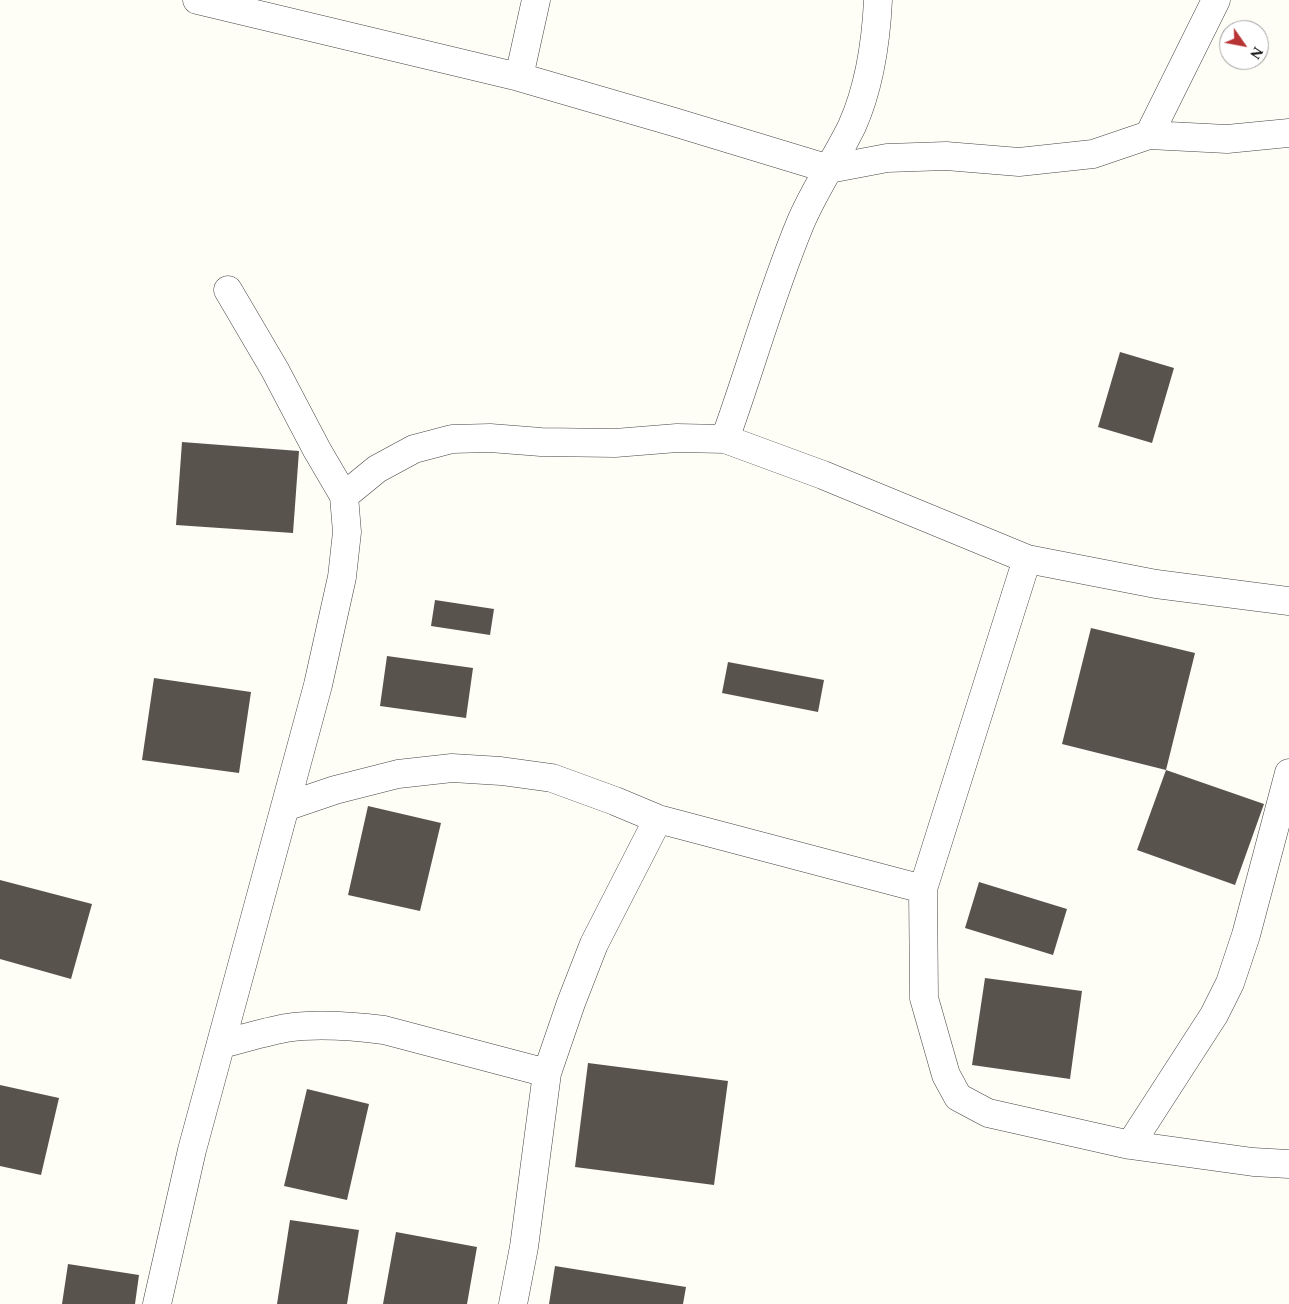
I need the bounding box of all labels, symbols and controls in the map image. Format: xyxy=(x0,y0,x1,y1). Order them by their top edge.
north arrow xyxy=(1219,20,1269,70)
text: N xyxy=(1244,42,1268,63)

